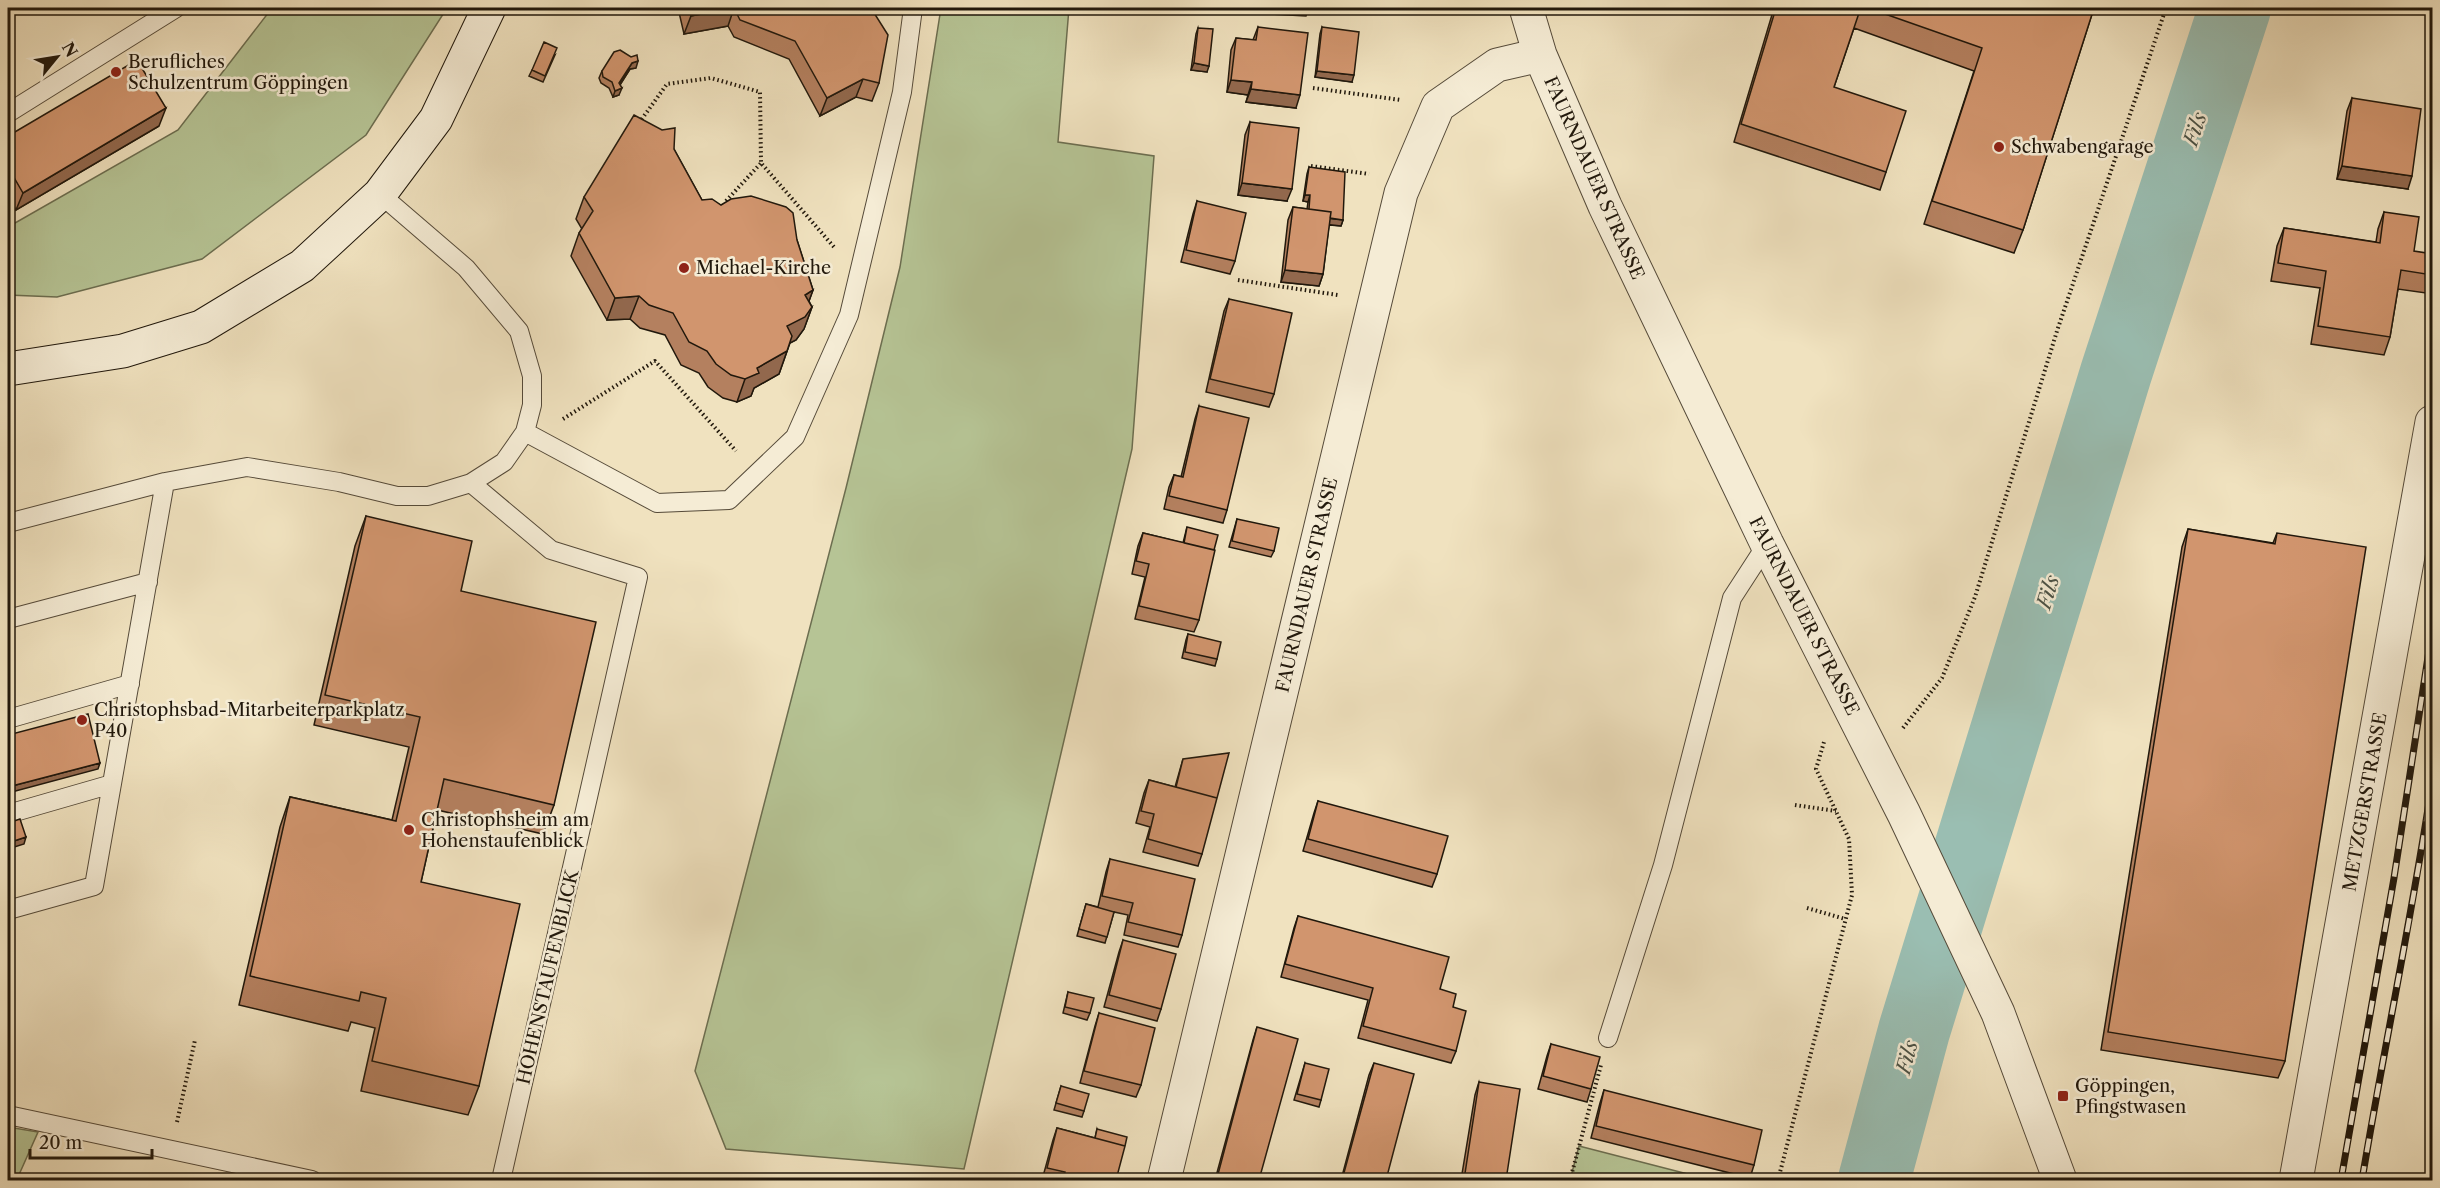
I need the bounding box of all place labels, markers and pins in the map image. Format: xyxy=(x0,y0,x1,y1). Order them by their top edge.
place label: Berufliches Schulzentrum Göppingen xyxy=(128,51,348,94)
marker: Berufliches Schulzentrum Göppingen xyxy=(109,65,123,79)
place label: Schwabengarage xyxy=(2011,136,2154,158)
marker: Schwabengarage xyxy=(1992,140,2006,154)
place label: Michael-Kirche xyxy=(696,257,831,279)
marker: Michael-Kirche xyxy=(677,261,691,275)
place label: Christophsbad-Mitarbeiterparkplatz P40 xyxy=(94,699,405,742)
marker: Christophsbad-Mitarbeiterparkplatz P40 xyxy=(75,713,89,727)
place label: Christophsheim am Hohenstaufenblick xyxy=(421,809,589,852)
marker: Christophsheim am Hohenstaufenblick xyxy=(402,823,416,837)
place label: Göppingen, Pfingstwasen xyxy=(2075,1075,2186,1118)
marker: Göppingen, Pfingstwasen xyxy=(2056,1089,2070,1103)

